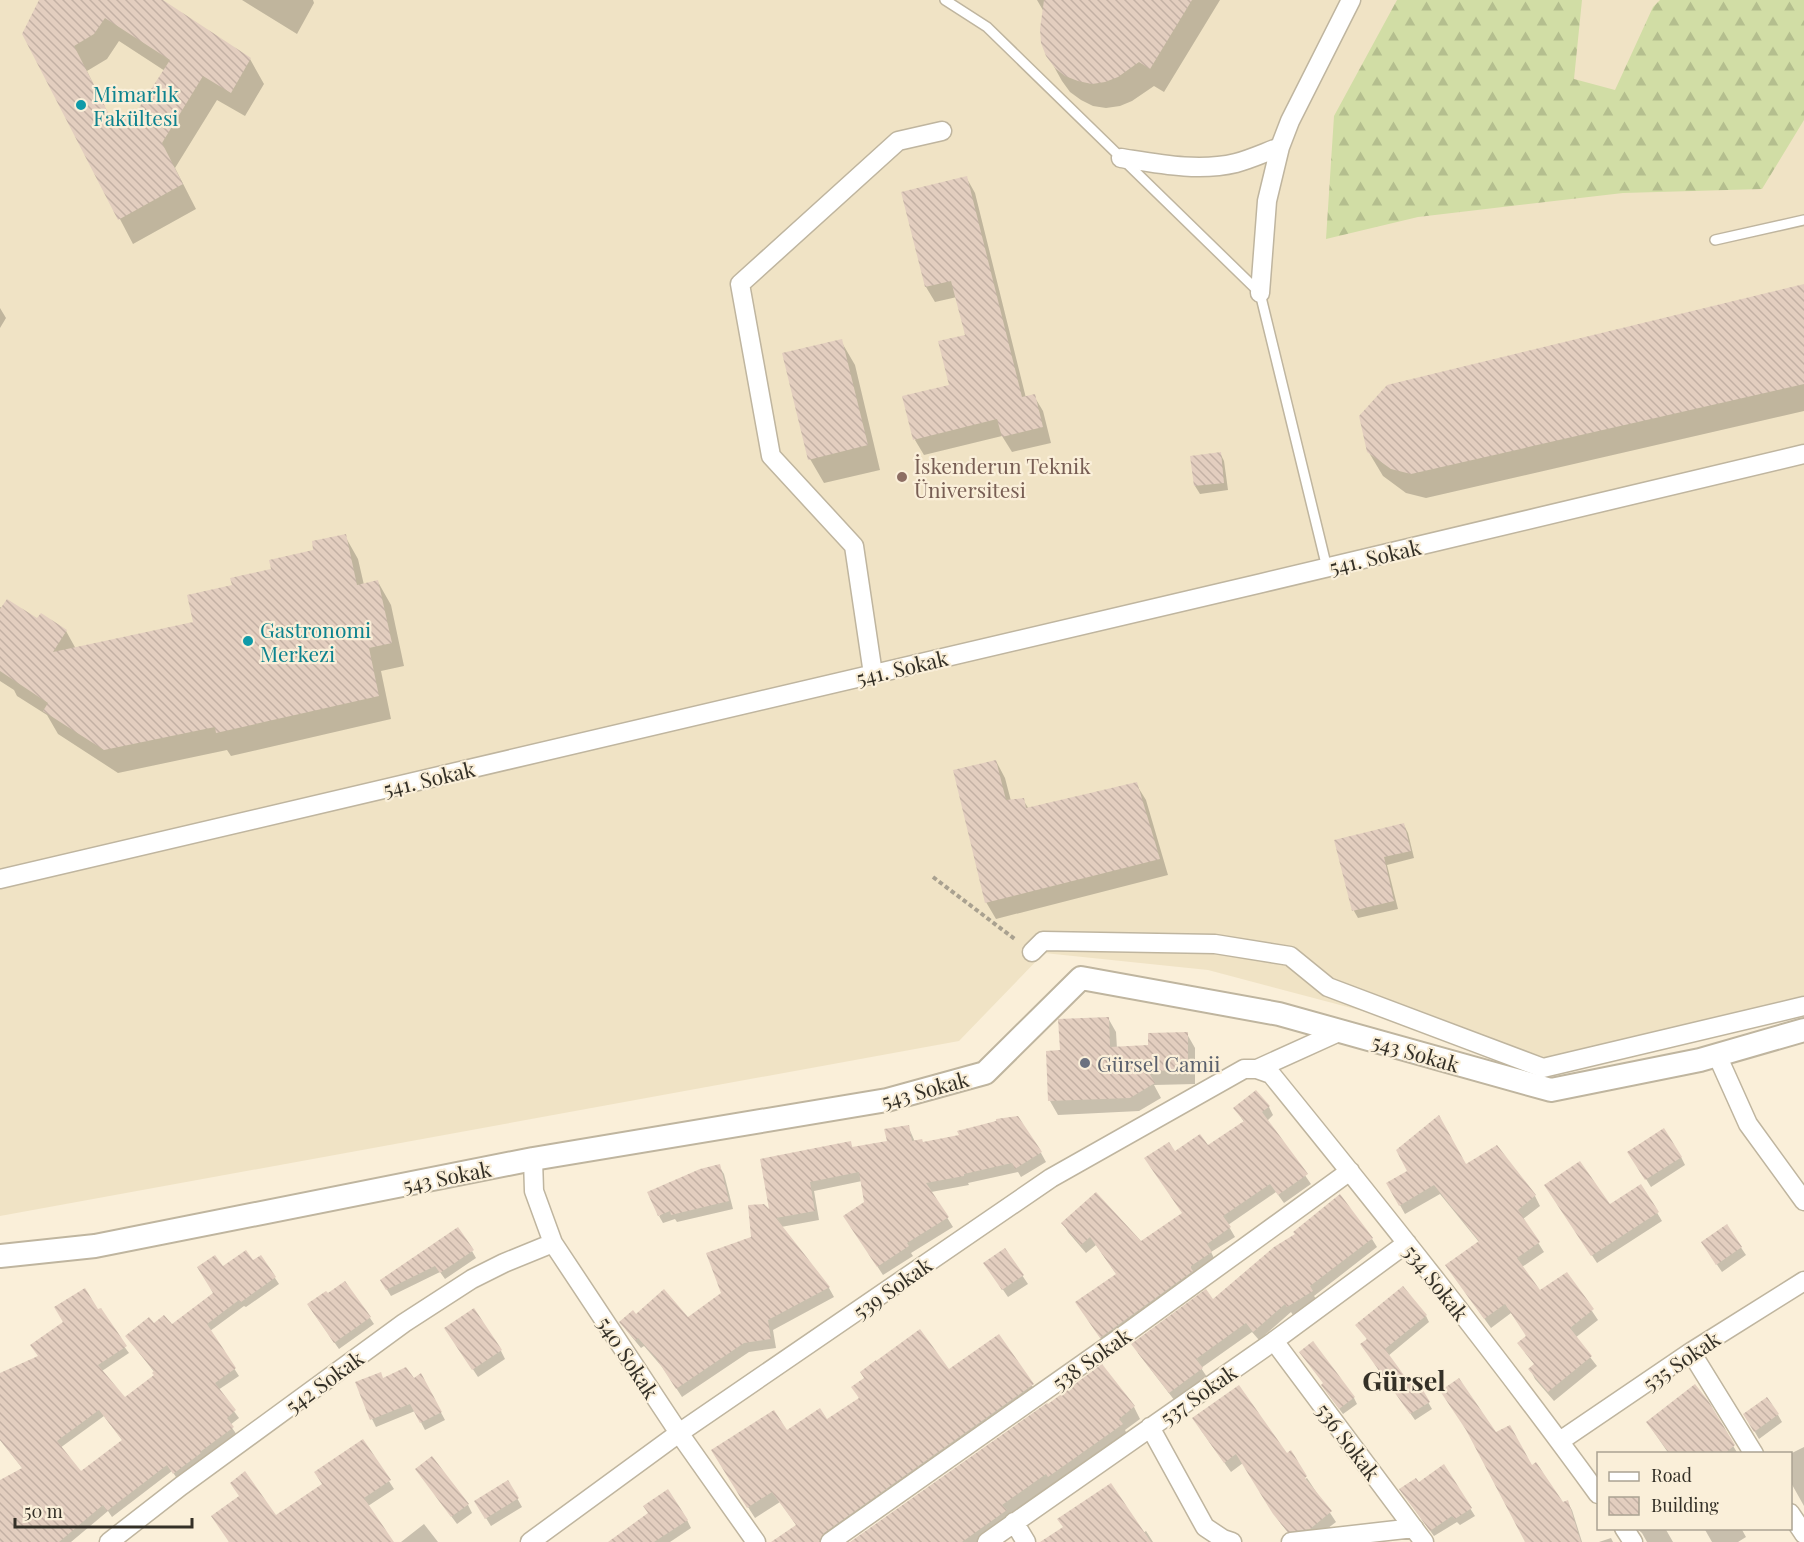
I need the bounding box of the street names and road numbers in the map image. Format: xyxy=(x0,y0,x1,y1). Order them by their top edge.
street label: 541. Sokak xyxy=(1326,532,1424,580)
street label: 541. Sokak xyxy=(853,643,951,691)
street label: 541. Sokak xyxy=(380,754,478,802)
street label: 543 Sokak xyxy=(1369,1026,1463,1078)
street label: 543 Sokak xyxy=(878,1064,972,1114)
street label: 543 Sokak xyxy=(400,1154,494,1198)
street label: 534 Sokak xyxy=(1398,1238,1476,1326)
street label: 539 Sokak xyxy=(847,1249,937,1324)
street label: 540 Sokak xyxy=(592,1310,666,1404)
street label: 538 Sokak xyxy=(1046,1320,1136,1395)
street label: 535 Sokak xyxy=(1637,1324,1726,1396)
street label: 542 Sokak xyxy=(279,1343,369,1419)
street label: 537 Sokak xyxy=(1154,1357,1242,1431)
street label: 536 Sokak xyxy=(1311,1397,1388,1486)

